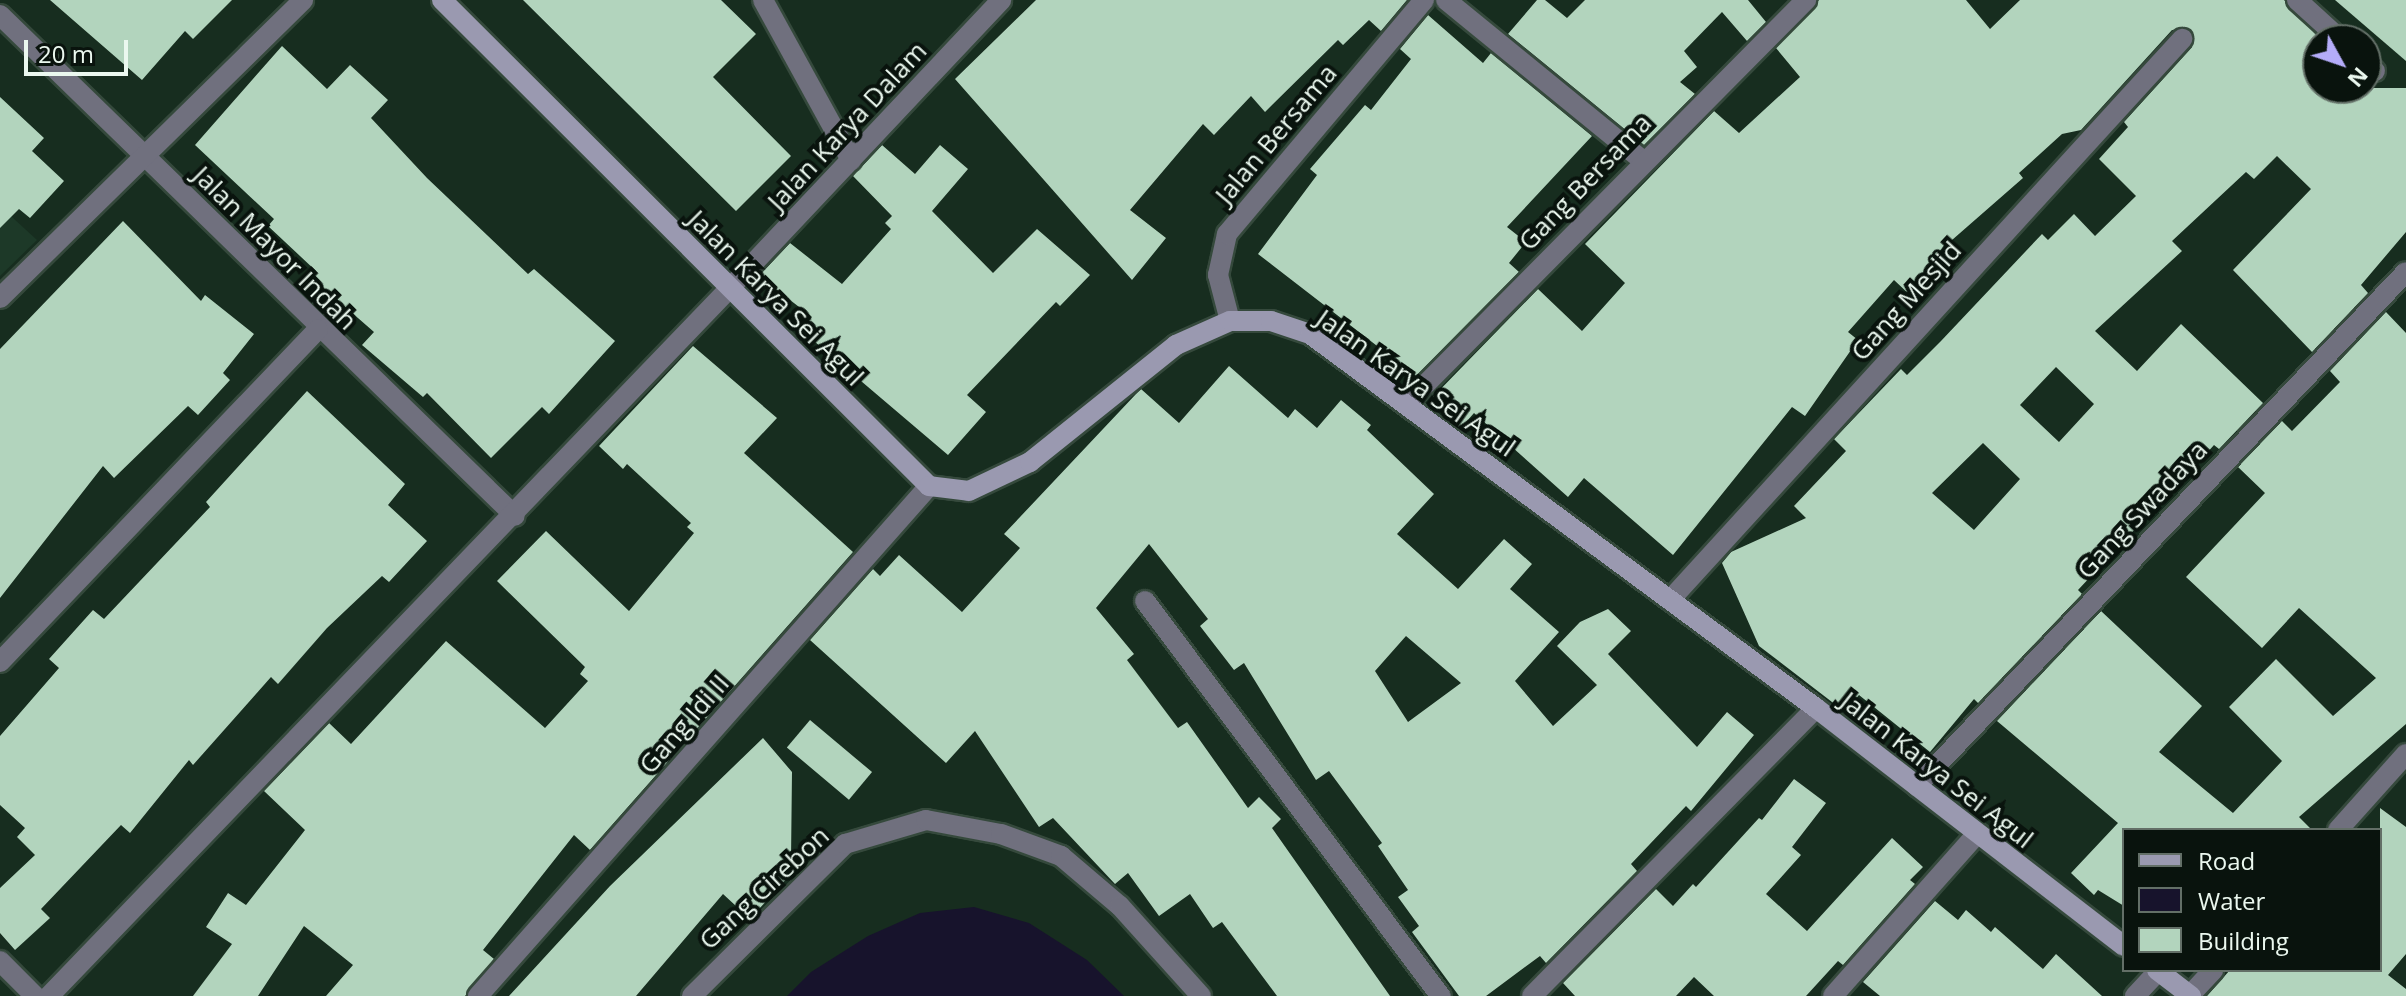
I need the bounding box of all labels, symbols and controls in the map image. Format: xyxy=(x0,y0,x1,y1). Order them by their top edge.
scale bar xyxy=(28,24,132,74)
north arrow xyxy=(2302,24,2382,104)
street label: Jalan Karya Dalam xyxy=(761,35,933,217)
text: 20 m xyxy=(38,37,94,70)
street label: Jalan Bersama xyxy=(1209,58,1343,210)
text: N xyxy=(2342,62,2376,95)
street label: Gang Bersama xyxy=(1512,107,1658,257)
street label: Jalan Mayor Indah xyxy=(187,160,363,336)
street label: Jalan Karya Sei Agul xyxy=(682,204,870,392)
street label: Gang Mesjid xyxy=(1844,235,1968,367)
street label: Jalan Karya Sei Agul xyxy=(1311,303,1521,463)
street label: Gang Swadaya xyxy=(2070,435,2214,585)
street label: Gang Idi II xyxy=(632,668,736,780)
street label: Jalan Karya Sei Agul xyxy=(1835,685,2039,855)
street label: Gang Cirebon xyxy=(693,820,835,956)
legend xyxy=(2122,828,2382,972)
text: Road xyxy=(2198,844,2255,877)
text: Water xyxy=(2198,884,2265,917)
text: Building xyxy=(2198,924,2289,957)

